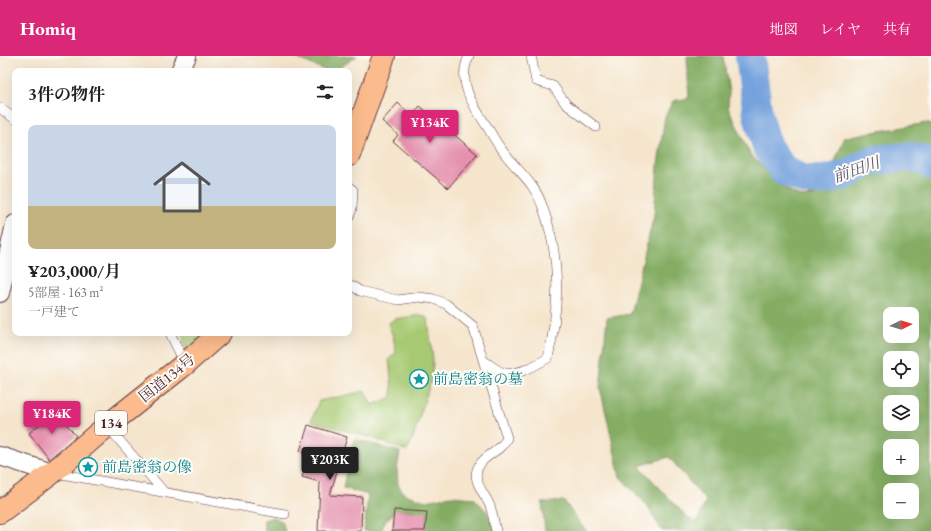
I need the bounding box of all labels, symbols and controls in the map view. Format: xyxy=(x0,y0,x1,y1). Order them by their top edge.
text: Homiq xyxy=(20,16,76,41)
text: 地図 xyxy=(770,20,798,38)
text: レイヤ xyxy=(820,20,861,38)
text: 共有 xyxy=(883,20,911,38)
icon: filters xyxy=(314,81,336,103)
text: 3件の物件 xyxy=(28,83,105,105)
pin: ¥134K xyxy=(402,110,458,144)
text: ¥134K xyxy=(410,114,450,131)
icon: home xyxy=(146,151,218,223)
water label: 前田川 xyxy=(830,151,884,187)
text: ¥203,000/月 xyxy=(28,260,121,282)
text: 5部屋 · 163 m² xyxy=(28,284,103,301)
text: 一戸建て xyxy=(28,303,80,320)
north arrow xyxy=(883,307,919,343)
map controls xyxy=(883,307,919,519)
street label: 国道134号 xyxy=(135,349,199,406)
button: locate xyxy=(883,351,919,387)
place icon: 前島密翁の墓 xyxy=(408,368,430,390)
place label: 前島密翁の墓 xyxy=(433,369,523,388)
button: layers xyxy=(883,395,919,431)
pin: ¥184K xyxy=(24,401,80,435)
text: ¥184K xyxy=(32,405,72,422)
road number: 134 xyxy=(95,411,127,435)
button: + xyxy=(883,439,919,475)
pin: ¥203K xyxy=(302,447,358,481)
text: ¥203K xyxy=(310,451,350,468)
place icon: 前島密翁の像 xyxy=(77,456,99,478)
place label: 前島密翁の像 xyxy=(102,457,192,476)
button: − xyxy=(883,483,919,519)

